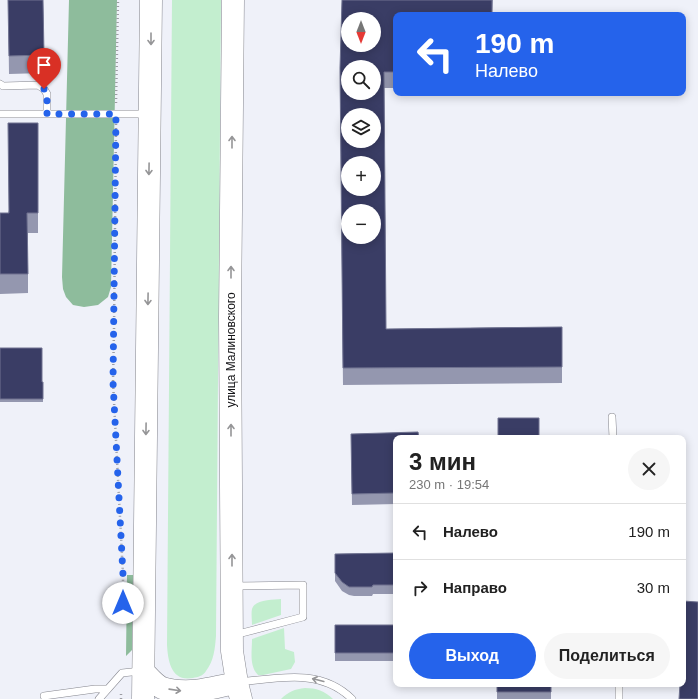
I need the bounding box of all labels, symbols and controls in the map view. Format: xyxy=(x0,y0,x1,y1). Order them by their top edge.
north arrow xyxy=(341,12,381,52)
map controls xyxy=(341,12,381,244)
icon: left xyxy=(409,28,461,80)
text: 190 m xyxy=(475,28,554,59)
one-way arrow xyxy=(147,32,154,45)
pin xyxy=(27,48,61,89)
icon: arrive xyxy=(33,54,55,76)
button: search xyxy=(341,60,381,100)
text: Налево xyxy=(475,61,538,81)
button: layers xyxy=(341,108,381,148)
one-way arrow xyxy=(228,136,236,149)
button: + xyxy=(341,156,381,196)
one-way arrow xyxy=(145,162,153,175)
button: − xyxy=(341,204,381,244)
one-way arrow xyxy=(227,266,235,279)
one-way arrow xyxy=(144,292,152,305)
street label: улица Малиновского xyxy=(224,292,238,408)
one-way arrow xyxy=(142,422,150,435)
one-way arrow xyxy=(227,424,235,437)
text: 3 мин xyxy=(409,448,476,475)
button: close xyxy=(628,448,670,490)
text: 230 m · 19:54 xyxy=(409,477,489,492)
icon: left xyxy=(409,521,431,543)
text: Налево xyxy=(443,523,498,540)
text: 190 m xyxy=(628,523,670,540)
one-way arrow xyxy=(228,554,236,567)
icon: right xyxy=(409,577,431,599)
text: Направо xyxy=(443,579,507,596)
text: 30 m xyxy=(637,579,670,596)
position arrow xyxy=(102,582,144,624)
button: Выход xyxy=(409,633,536,679)
button: Поделиться xyxy=(544,633,670,679)
one-way arrow xyxy=(312,676,325,684)
one-way arrow xyxy=(168,686,181,694)

